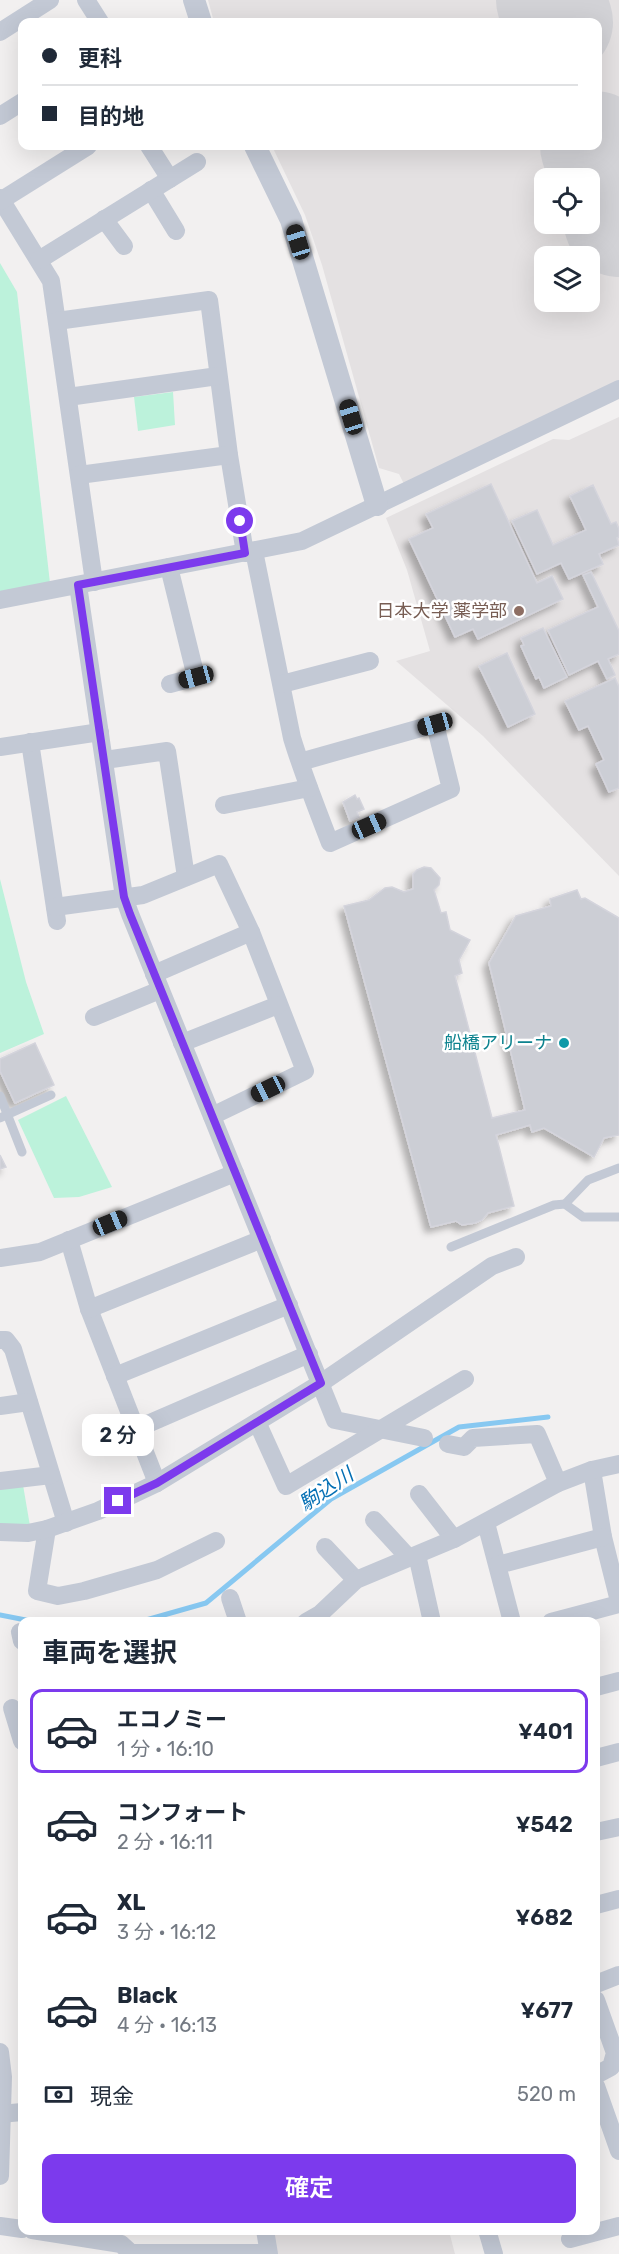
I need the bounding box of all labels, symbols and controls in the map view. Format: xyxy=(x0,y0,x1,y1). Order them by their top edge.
text: 更科 xyxy=(78,45,122,72)
text: 目的地 xyxy=(78,103,144,130)
map controls xyxy=(534,168,600,312)
button: locate xyxy=(534,168,600,234)
car xyxy=(284,222,312,262)
button: layers xyxy=(534,246,600,312)
car xyxy=(337,397,365,437)
route start xyxy=(226,507,253,534)
place label: 日本大学 薬学部 xyxy=(377,600,507,622)
marker: 日本大学 薬学部 xyxy=(512,604,526,618)
car xyxy=(176,664,216,690)
car xyxy=(415,710,455,738)
car xyxy=(349,810,389,842)
place label: 船橋アリーナ xyxy=(444,1032,552,1054)
marker: 船橋アリーナ xyxy=(557,1036,571,1050)
car xyxy=(248,1073,288,1105)
car xyxy=(90,1208,130,1238)
callout: 2 分 xyxy=(82,1414,154,1456)
text: 2 分 xyxy=(99,1423,137,1447)
water label: 駒込川 xyxy=(294,1461,359,1516)
route end xyxy=(104,1487,131,1514)
text: 車両を選択 xyxy=(42,1637,177,1669)
icon: car xyxy=(45,1704,99,1758)
text: エコノミー xyxy=(117,1706,227,1733)
text: ¥401 xyxy=(518,1718,573,1745)
text: 1 分 · 16:10 xyxy=(117,1737,214,1761)
icon: car xyxy=(45,1797,99,1851)
text: コンフォート xyxy=(117,1799,248,1826)
text: ¥542 xyxy=(516,1811,573,1838)
text: 2 分 · 16:11 xyxy=(117,1830,213,1854)
text: XL xyxy=(117,1889,145,1916)
icon: car xyxy=(45,1890,99,1944)
text: ¥682 xyxy=(516,1904,573,1931)
text: 3 分 · 16:12 xyxy=(117,1920,216,1944)
text: Black xyxy=(117,1982,178,2009)
icon: car xyxy=(45,1983,99,2037)
text: ¥677 xyxy=(520,1997,573,2024)
text: 4 分 · 16:13 xyxy=(117,2013,217,2037)
icon: cash xyxy=(42,2078,75,2111)
text: 520 m xyxy=(517,2082,576,2106)
text: 現金 xyxy=(90,2083,134,2110)
button: 確定 xyxy=(42,2154,576,2223)

